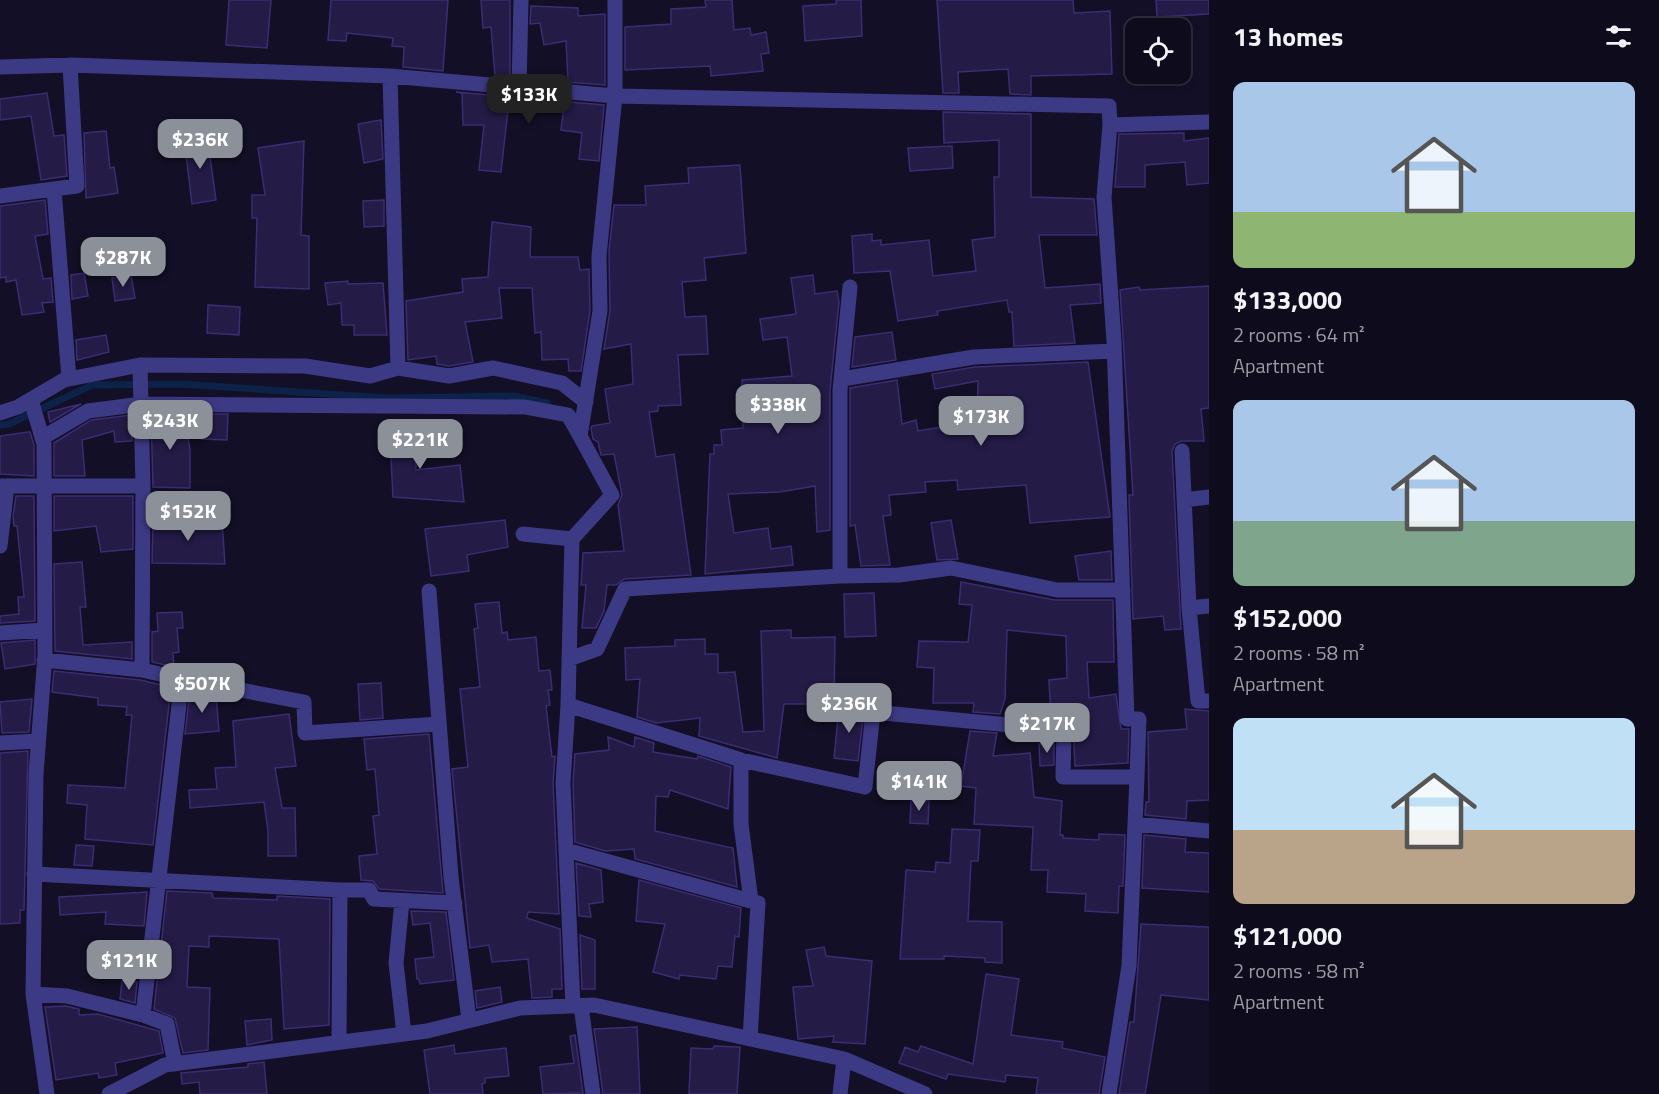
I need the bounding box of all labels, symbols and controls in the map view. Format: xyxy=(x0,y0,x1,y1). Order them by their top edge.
text: 13 homes xyxy=(1233,17,1343,56)
map controls xyxy=(1125,18,1191,84)
button: locate xyxy=(1125,18,1191,84)
icon: filters xyxy=(1602,20,1635,53)
pin: $133K xyxy=(487,74,571,125)
text: $133K xyxy=(501,78,557,109)
pin: $236K xyxy=(158,119,242,170)
icon: home xyxy=(1380,121,1488,229)
text: $236K xyxy=(172,123,228,154)
pin: $287K xyxy=(81,237,165,288)
text: $287K xyxy=(95,241,151,272)
text: $133,000 xyxy=(1233,280,1342,319)
text: 2 rooms · 64 m² xyxy=(1233,319,1365,350)
text: Apartment xyxy=(1233,350,1324,381)
pin: $338K xyxy=(736,384,820,435)
text: $338K xyxy=(750,388,806,419)
pin: $173K xyxy=(939,396,1023,447)
pin: $243K xyxy=(128,400,212,451)
text: $173K xyxy=(953,400,1009,431)
text: $243K xyxy=(142,404,198,435)
pin: $221K xyxy=(378,419,462,470)
text: $221K xyxy=(392,423,448,454)
icon: home xyxy=(1380,439,1488,547)
pin: $152K xyxy=(146,491,230,542)
text: $152K xyxy=(160,495,216,526)
text: $152,000 xyxy=(1233,598,1342,637)
text: 2 rooms · 58 m² xyxy=(1233,637,1365,668)
pin: $507K xyxy=(160,663,244,714)
text: $507K xyxy=(174,667,230,698)
text: Apartment xyxy=(1233,668,1324,699)
pin: $236K xyxy=(807,683,891,734)
text: $236K xyxy=(821,687,877,718)
pin: $217K xyxy=(1005,703,1089,754)
text: $217K xyxy=(1019,707,1075,738)
icon: home xyxy=(1380,757,1488,865)
pin: $141K xyxy=(877,761,961,812)
text: $141K xyxy=(891,765,947,796)
text: $121,000 xyxy=(1233,916,1342,955)
pin: $121K xyxy=(87,940,171,991)
text: $121K xyxy=(101,944,157,975)
text: 2 rooms · 58 m² xyxy=(1233,955,1365,986)
text: Apartment xyxy=(1233,986,1324,1017)

